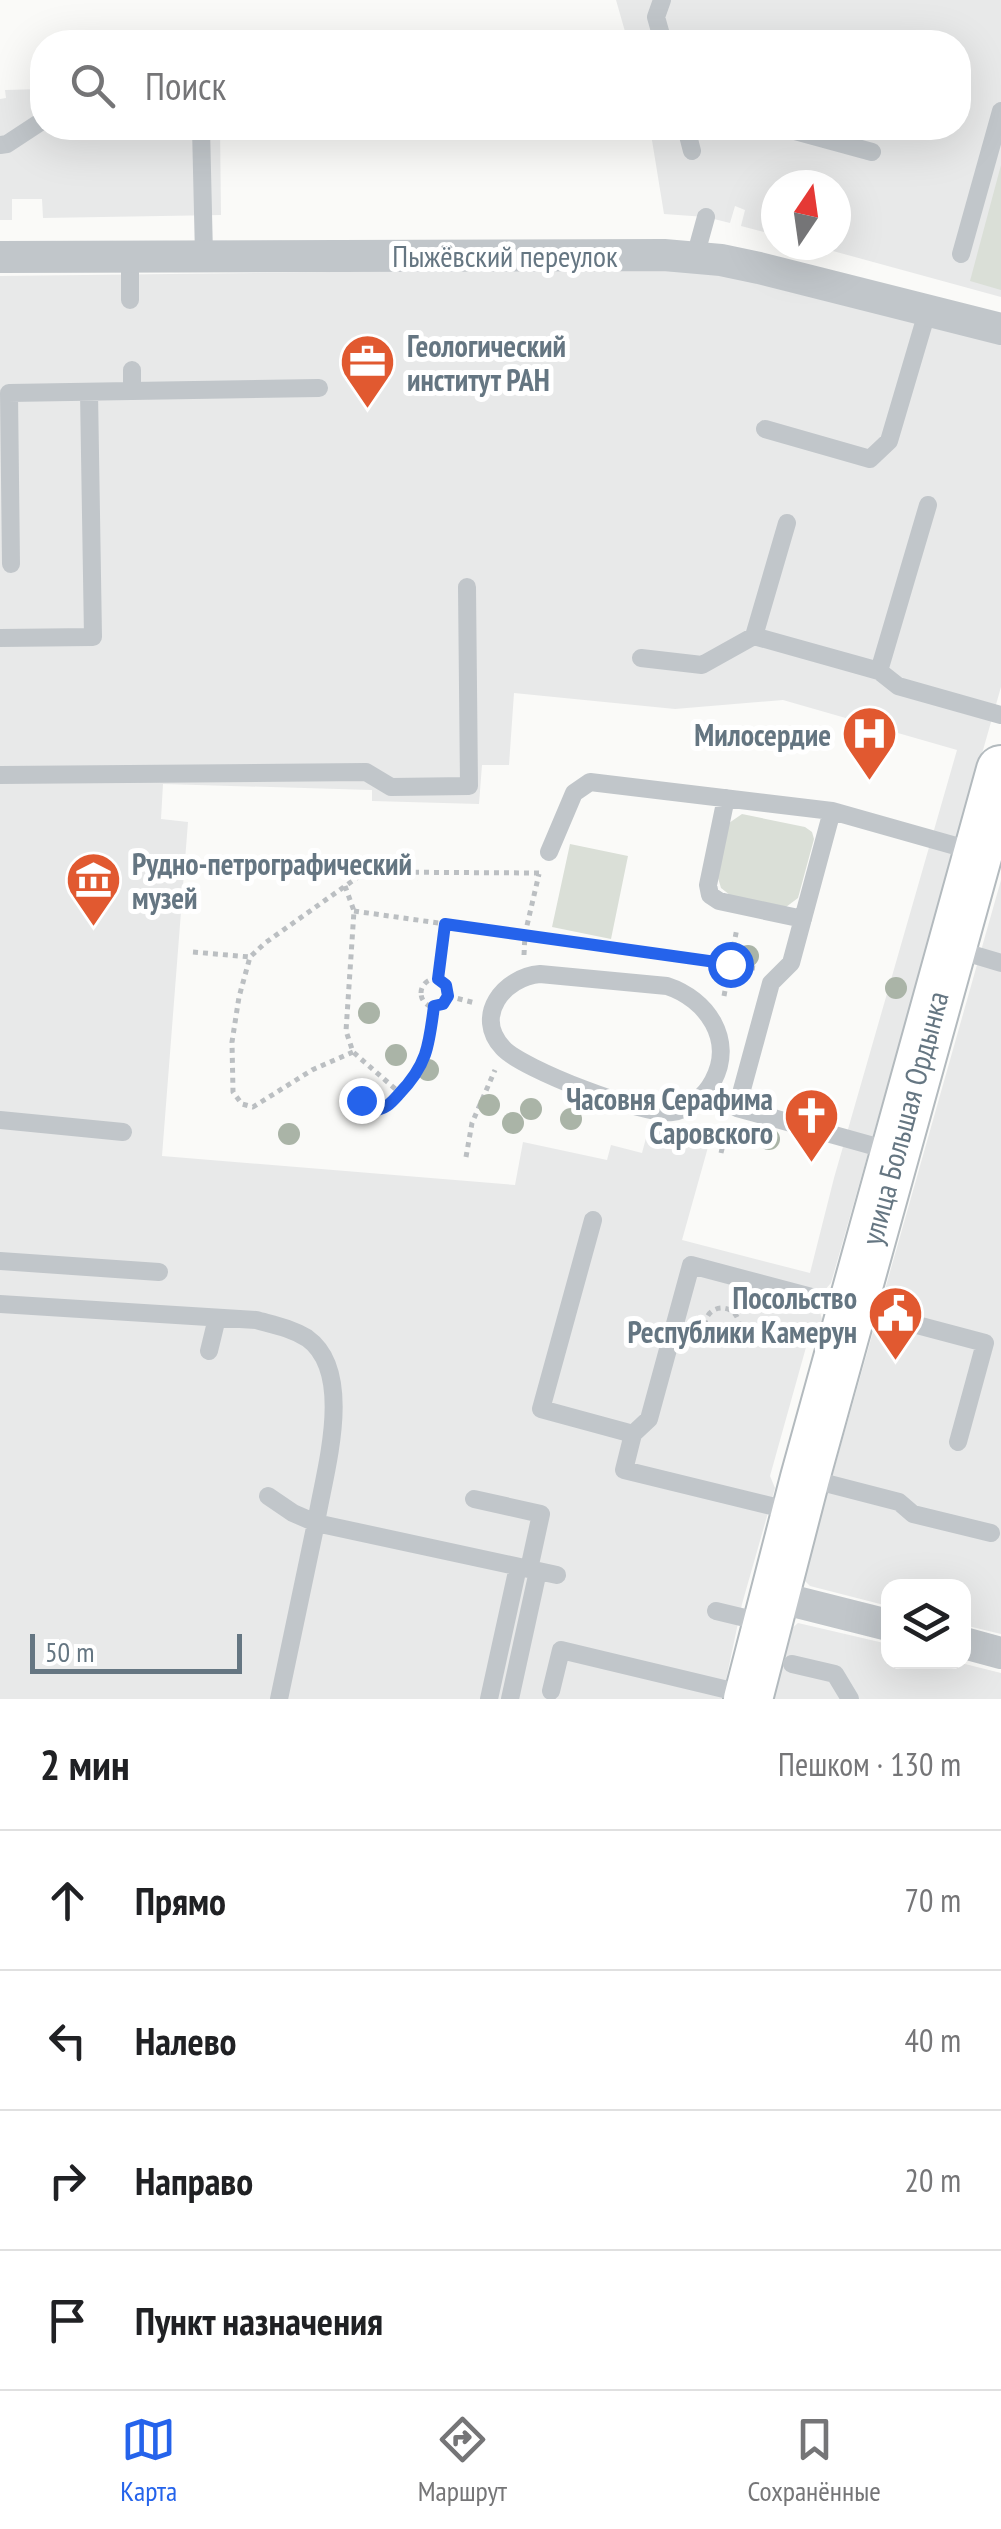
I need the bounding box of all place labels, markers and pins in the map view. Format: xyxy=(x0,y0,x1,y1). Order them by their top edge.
place label: Геологический институт РАН xyxy=(407,326,566,399)
office icon: Геологический институт РАН xyxy=(338,332,398,411)
hospital icon: Милосердие xyxy=(840,704,900,783)
place label: Милосердие xyxy=(694,715,831,754)
place label: Рудно-петрографический музей xyxy=(132,844,412,917)
museum icon: Рудно-петрографический музей xyxy=(63,850,123,929)
place label: Часовня Серафима Саровского xyxy=(566,1079,773,1152)
church icon: Часовня Серафима Саровского xyxy=(782,1085,842,1164)
place label: Посольство Республики Камерун xyxy=(627,1278,857,1351)
public building icon: Посольство Республики Камерун xyxy=(866,1284,926,1363)

